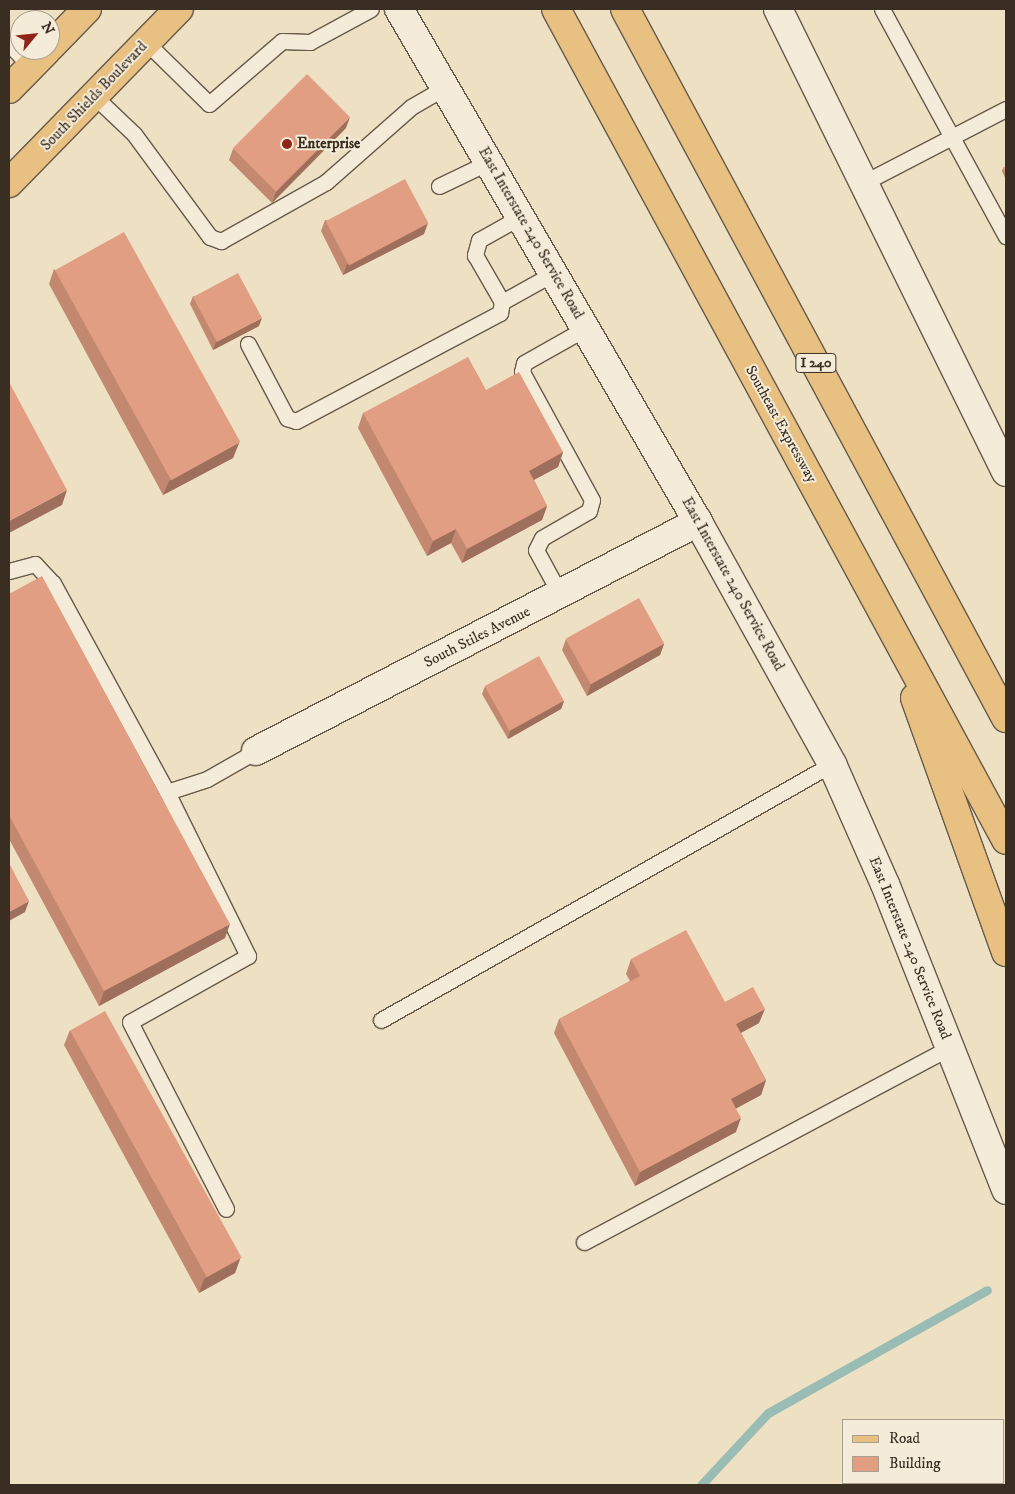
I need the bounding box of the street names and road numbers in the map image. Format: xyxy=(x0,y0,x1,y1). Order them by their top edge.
street label: South Shields Boulevard xyxy=(37,38,151,154)
street label: East Interstate 240 Service Road xyxy=(474,144,588,322)
road number: I 240 xyxy=(795,352,837,374)
street label: Southeast Expressway xyxy=(741,362,821,486)
street label: East Interstate 240 Service Road xyxy=(678,494,788,674)
street label: South Stiles Avenue xyxy=(421,602,533,672)
street label: East Interstate 240 Service Road xyxy=(865,854,955,1042)

